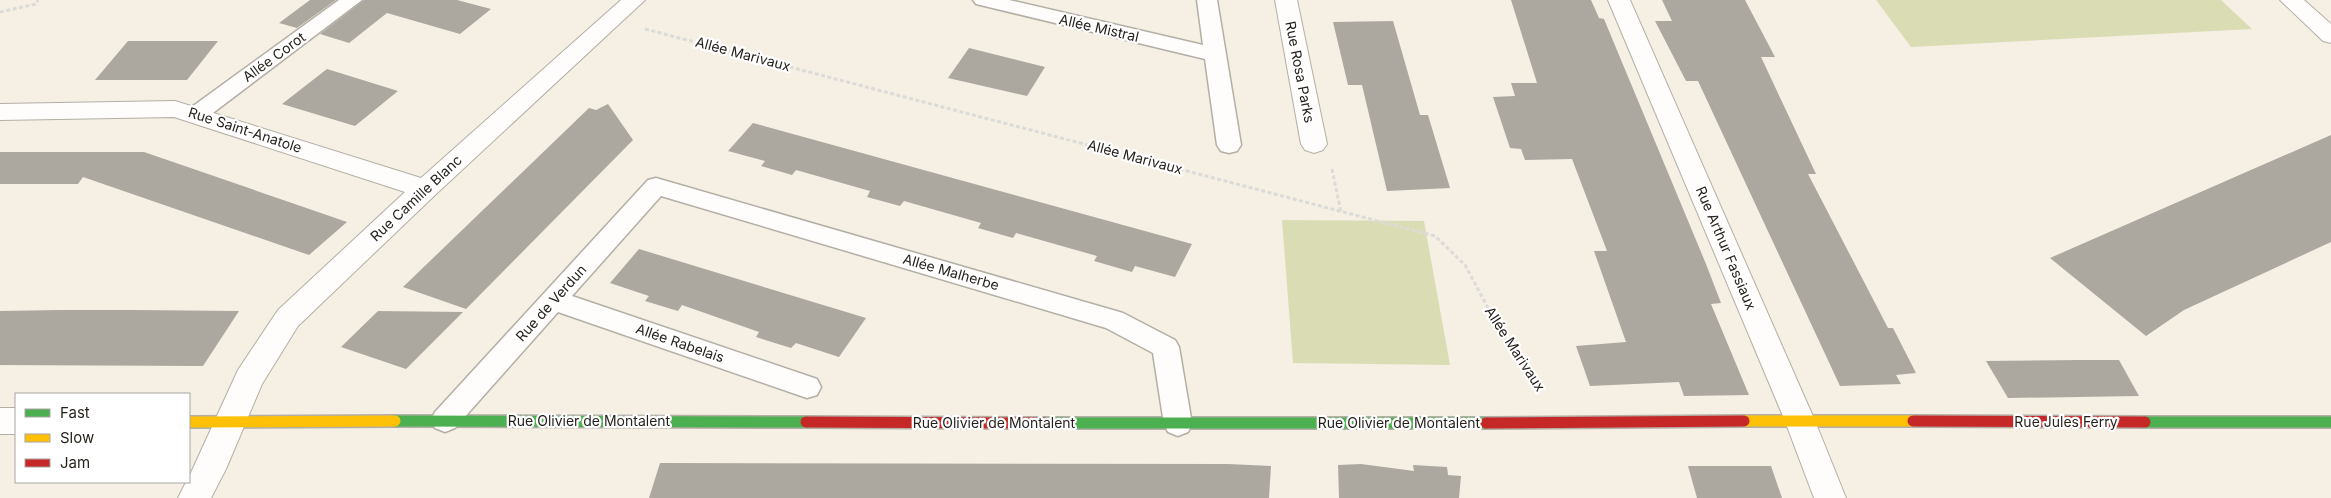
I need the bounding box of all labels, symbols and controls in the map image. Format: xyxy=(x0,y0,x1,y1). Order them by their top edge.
street label: Allée Mistral xyxy=(1058,10,1141,45)
street label: Rue Rosa Parks xyxy=(1282,20,1319,124)
street label: Allée Corot xyxy=(239,28,309,85)
street label: Allée Marivaux xyxy=(694,33,793,74)
street label: Rue Saint-Anatole xyxy=(186,103,304,156)
street label: Allée Marivaux xyxy=(1086,136,1185,177)
street label: Rue Camille Blanc xyxy=(366,151,465,244)
street label: Rue Arthur Fassiaux xyxy=(1693,183,1760,312)
street label: Allée Malherbe xyxy=(901,250,1001,293)
street label: Rue de Verdun xyxy=(512,261,590,345)
street label: Allée Marivaux xyxy=(1482,303,1549,395)
street label: Allée Rabelais xyxy=(634,319,727,366)
legend xyxy=(15,393,190,483)
text: Fast xyxy=(60,403,90,422)
street label: Rue Olivier de Montalent xyxy=(508,412,671,429)
street label: Rue Jules Ferry xyxy=(2014,413,2118,430)
street label: Rue Olivier de Montalent xyxy=(913,414,1076,431)
street label: Rue Olivier de Montalent xyxy=(1318,414,1481,431)
text: Slow xyxy=(60,428,94,447)
text: Jam xyxy=(60,453,90,472)

